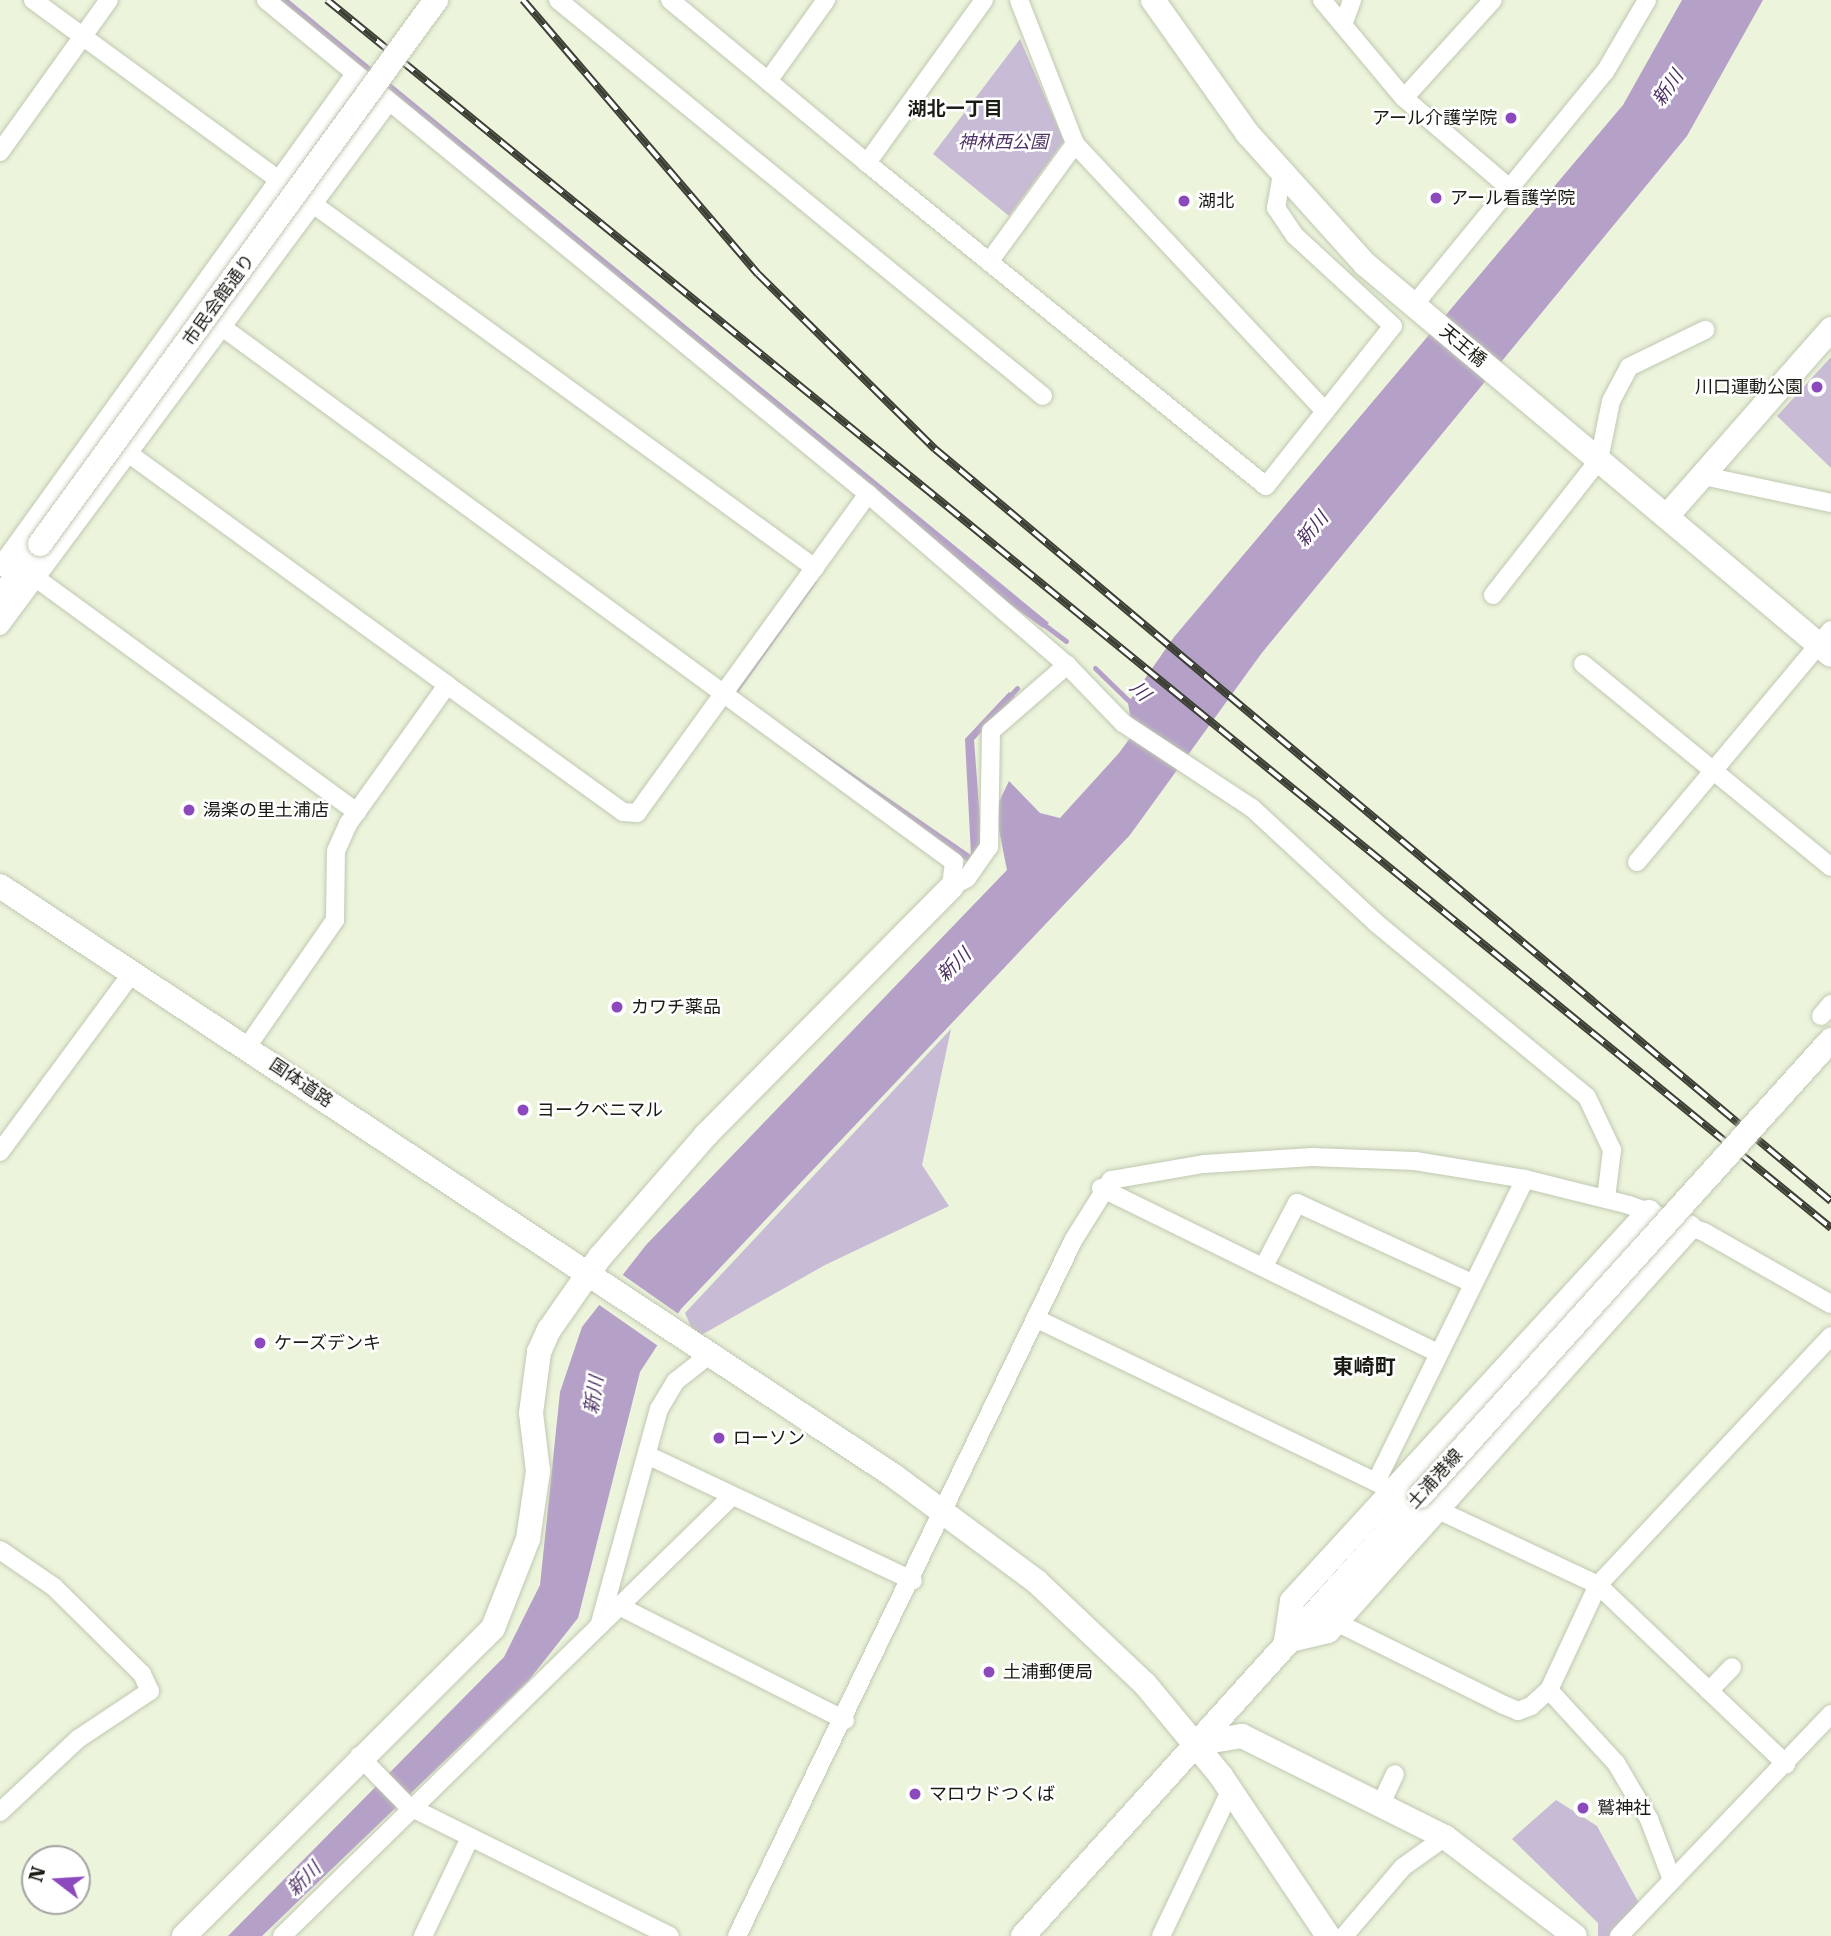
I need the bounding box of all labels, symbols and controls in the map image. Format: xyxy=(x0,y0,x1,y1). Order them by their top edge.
water label: 新川 xyxy=(1648,66,1688,110)
district label: 湖北一丁目 xyxy=(908,98,1002,120)
place label: アール介護学院 xyxy=(1372,107,1497,129)
marker: アール介護学院 xyxy=(1503,110,1519,126)
park label: 神林西公園 xyxy=(958,131,1048,153)
place label: アール看護学院 xyxy=(1450,187,1575,209)
place label: 湖北 xyxy=(1198,190,1234,212)
marker: アール看護学院 xyxy=(1428,190,1444,206)
marker: 湖北 xyxy=(1176,193,1192,209)
street label: 市民会館通り xyxy=(179,250,259,350)
street label: 天王橋 xyxy=(1435,320,1491,372)
place label: 川口運動公園 xyxy=(1695,376,1803,398)
marker: 川口運動公園 xyxy=(1809,379,1825,395)
water label: 新川 xyxy=(1291,507,1333,551)
water label: 川 xyxy=(1125,676,1155,706)
place label: 湯楽の里土浦店 xyxy=(203,799,329,821)
marker: 湯楽の里土浦店 xyxy=(181,802,197,818)
water label: 新川 xyxy=(932,944,976,986)
place label: カワチ薬品 xyxy=(631,996,721,1018)
marker: カワチ薬品 xyxy=(609,999,625,1015)
street label: 国体道路 xyxy=(265,1054,337,1112)
place label: ヨークベニマル xyxy=(537,1099,663,1121)
marker: ヨークベニマル xyxy=(515,1102,531,1118)
place label: ケーズデンキ xyxy=(274,1332,382,1354)
marker: ケーズデンキ xyxy=(252,1335,268,1351)
district label: 東崎町 xyxy=(1333,1354,1395,1380)
water label: 新川 xyxy=(580,1374,608,1416)
place label: ローソン xyxy=(733,1427,805,1449)
marker: ローソン xyxy=(711,1430,727,1446)
street label: 土浦港線 xyxy=(1403,1445,1467,1513)
place label: 土浦郵便局 xyxy=(1003,1661,1093,1683)
marker: 土浦郵便局 xyxy=(981,1664,997,1680)
place label: マロウドつくば xyxy=(929,1783,1055,1805)
marker: マロウドつくば xyxy=(907,1786,923,1802)
place label: 鷲神社 xyxy=(1597,1797,1651,1819)
marker: 鷲神社 xyxy=(1575,1800,1591,1816)
north arrow xyxy=(21,1845,91,1915)
water label: 新川 xyxy=(283,1858,325,1900)
text: N xyxy=(24,1864,50,1885)

